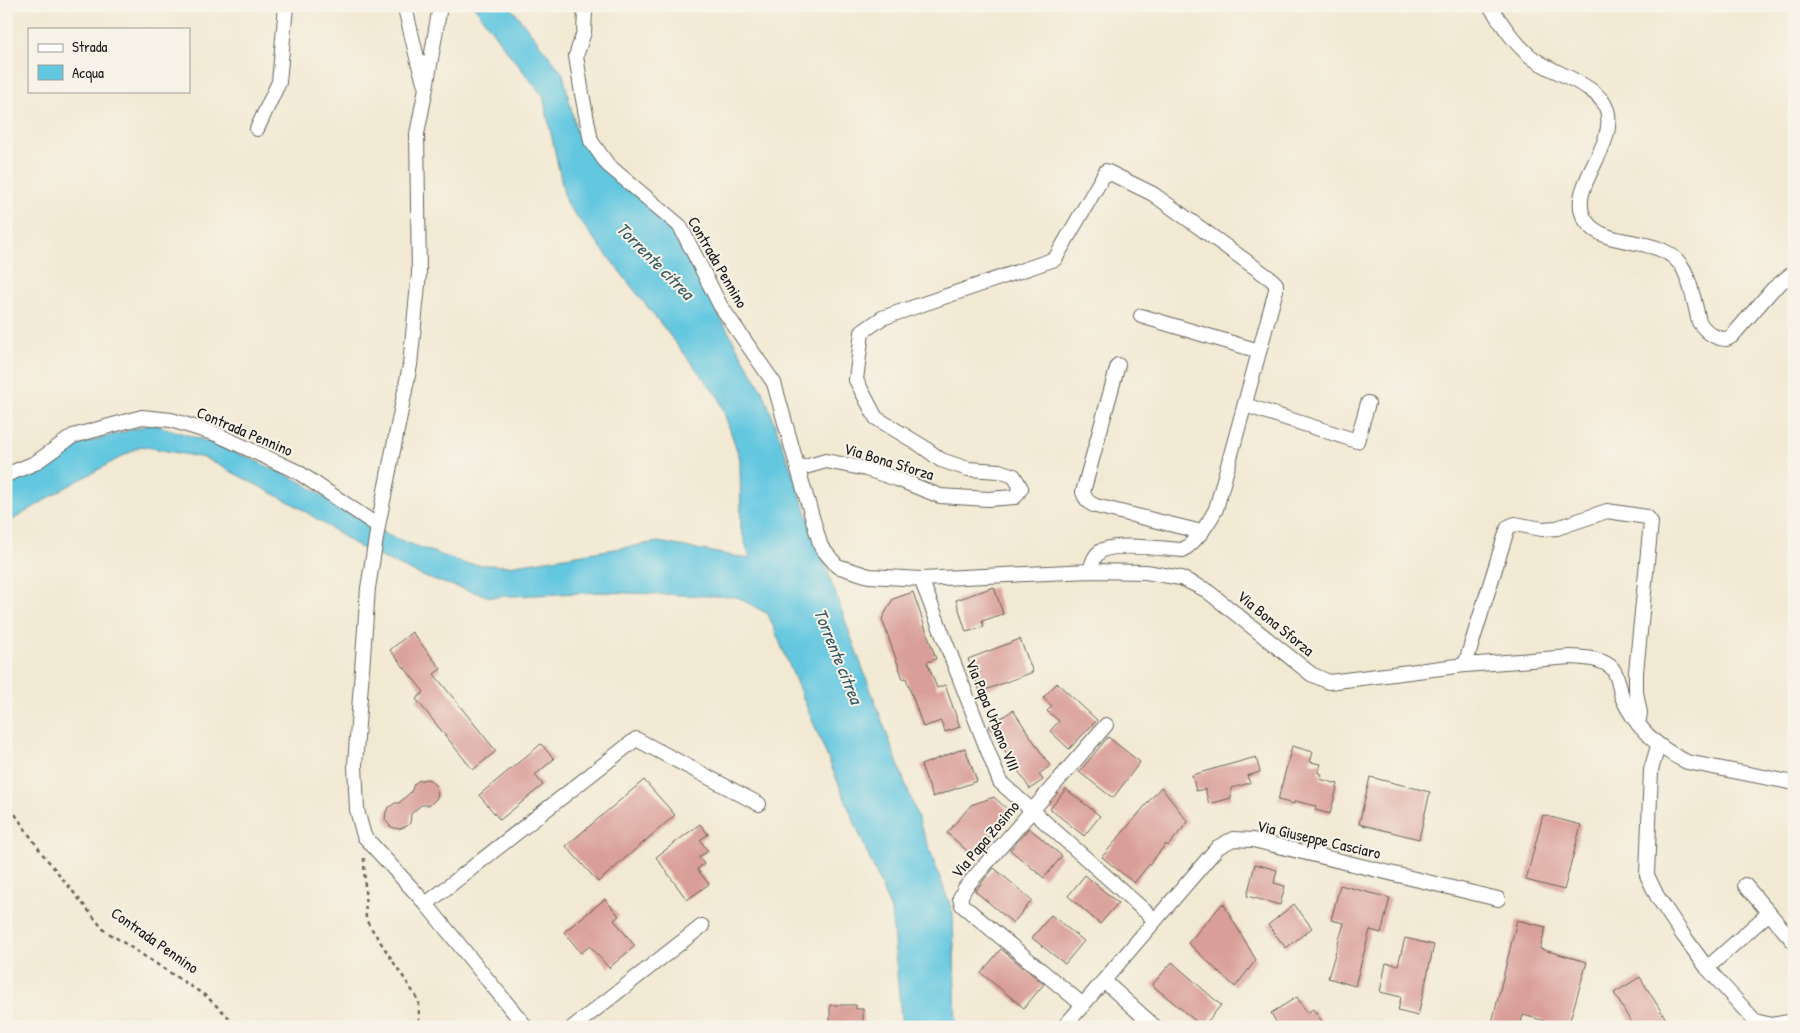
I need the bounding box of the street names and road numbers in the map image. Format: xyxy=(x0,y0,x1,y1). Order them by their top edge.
street label: Contrada Pennino xyxy=(683,212,753,312)
street label: Contrada Pennino xyxy=(194,401,297,461)
street label: Via Bona Sforza xyxy=(841,437,937,485)
street label: Via Bona Sforza xyxy=(1233,585,1319,661)
street label: Via Papa Urbano VIII xyxy=(961,656,1025,774)
street label: Via Papa Zosimo xyxy=(946,795,1024,882)
street label: Via Giuseppe Casciaro xyxy=(1255,814,1384,864)
street label: Contrada Pennino xyxy=(107,902,204,979)

